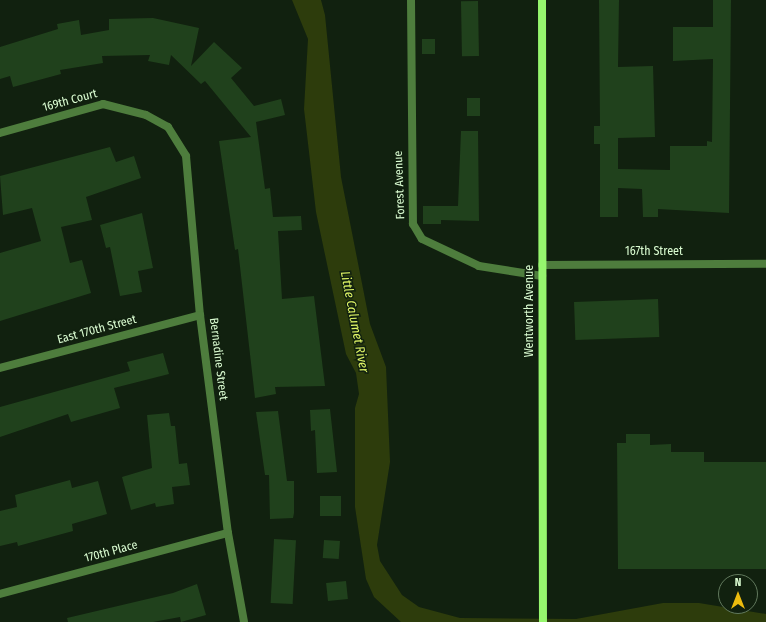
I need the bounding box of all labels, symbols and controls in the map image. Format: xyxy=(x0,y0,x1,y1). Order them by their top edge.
street label: 169th Court xyxy=(41,87,99,115)
street label: Forest Avenue xyxy=(392,150,408,220)
street label: 167th Street xyxy=(625,245,683,259)
street label: Wentworth Avenue xyxy=(523,265,537,357)
water label: Little Calumet River xyxy=(337,270,371,374)
street label: East 170th Street xyxy=(56,313,138,347)
street label: Bernadine Street xyxy=(206,317,230,401)
street label: 170th Place xyxy=(83,538,139,566)
north arrow xyxy=(718,574,758,614)
text: N xyxy=(735,576,741,589)

